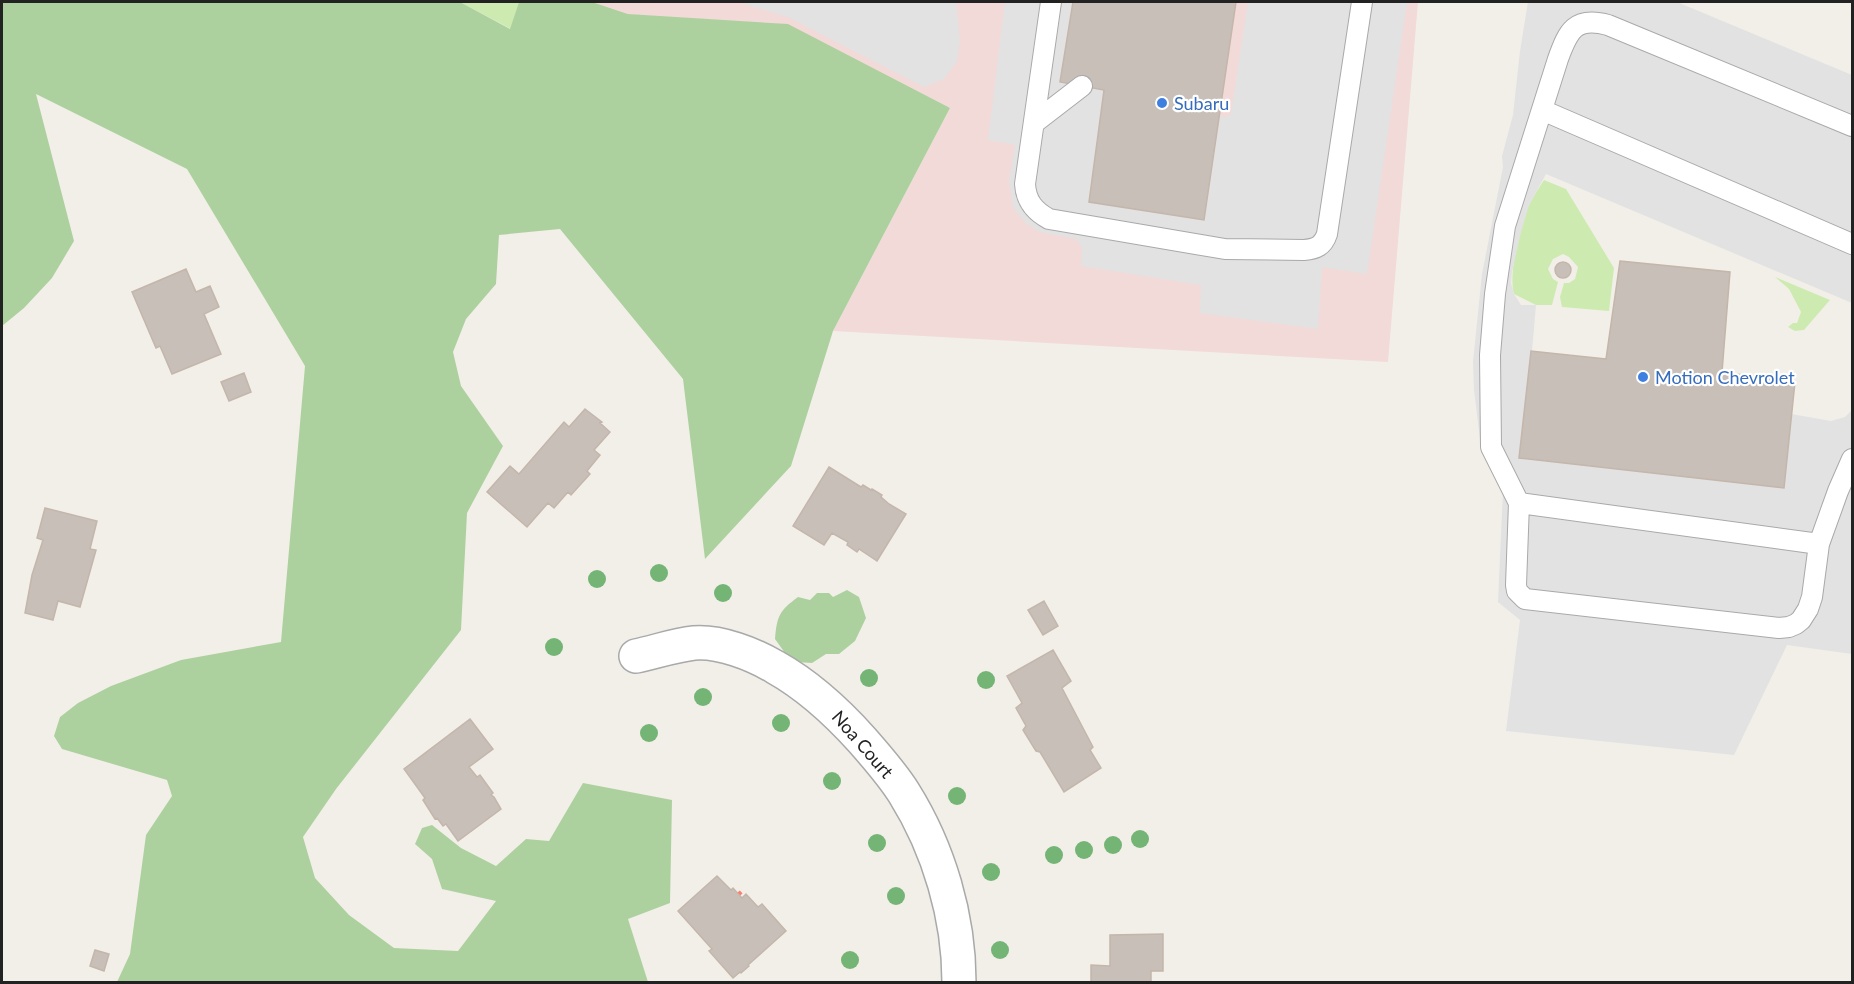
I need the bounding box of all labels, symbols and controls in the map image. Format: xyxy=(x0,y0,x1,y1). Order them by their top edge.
place label: Subaru xyxy=(1174,92,1229,114)
marker: Subaru xyxy=(1155,96,1169,110)
place label: Motion Chevrolet xyxy=(1655,366,1795,388)
marker: Motion Chevrolet xyxy=(1636,370,1650,384)
street label: Noa Court xyxy=(828,706,899,783)

